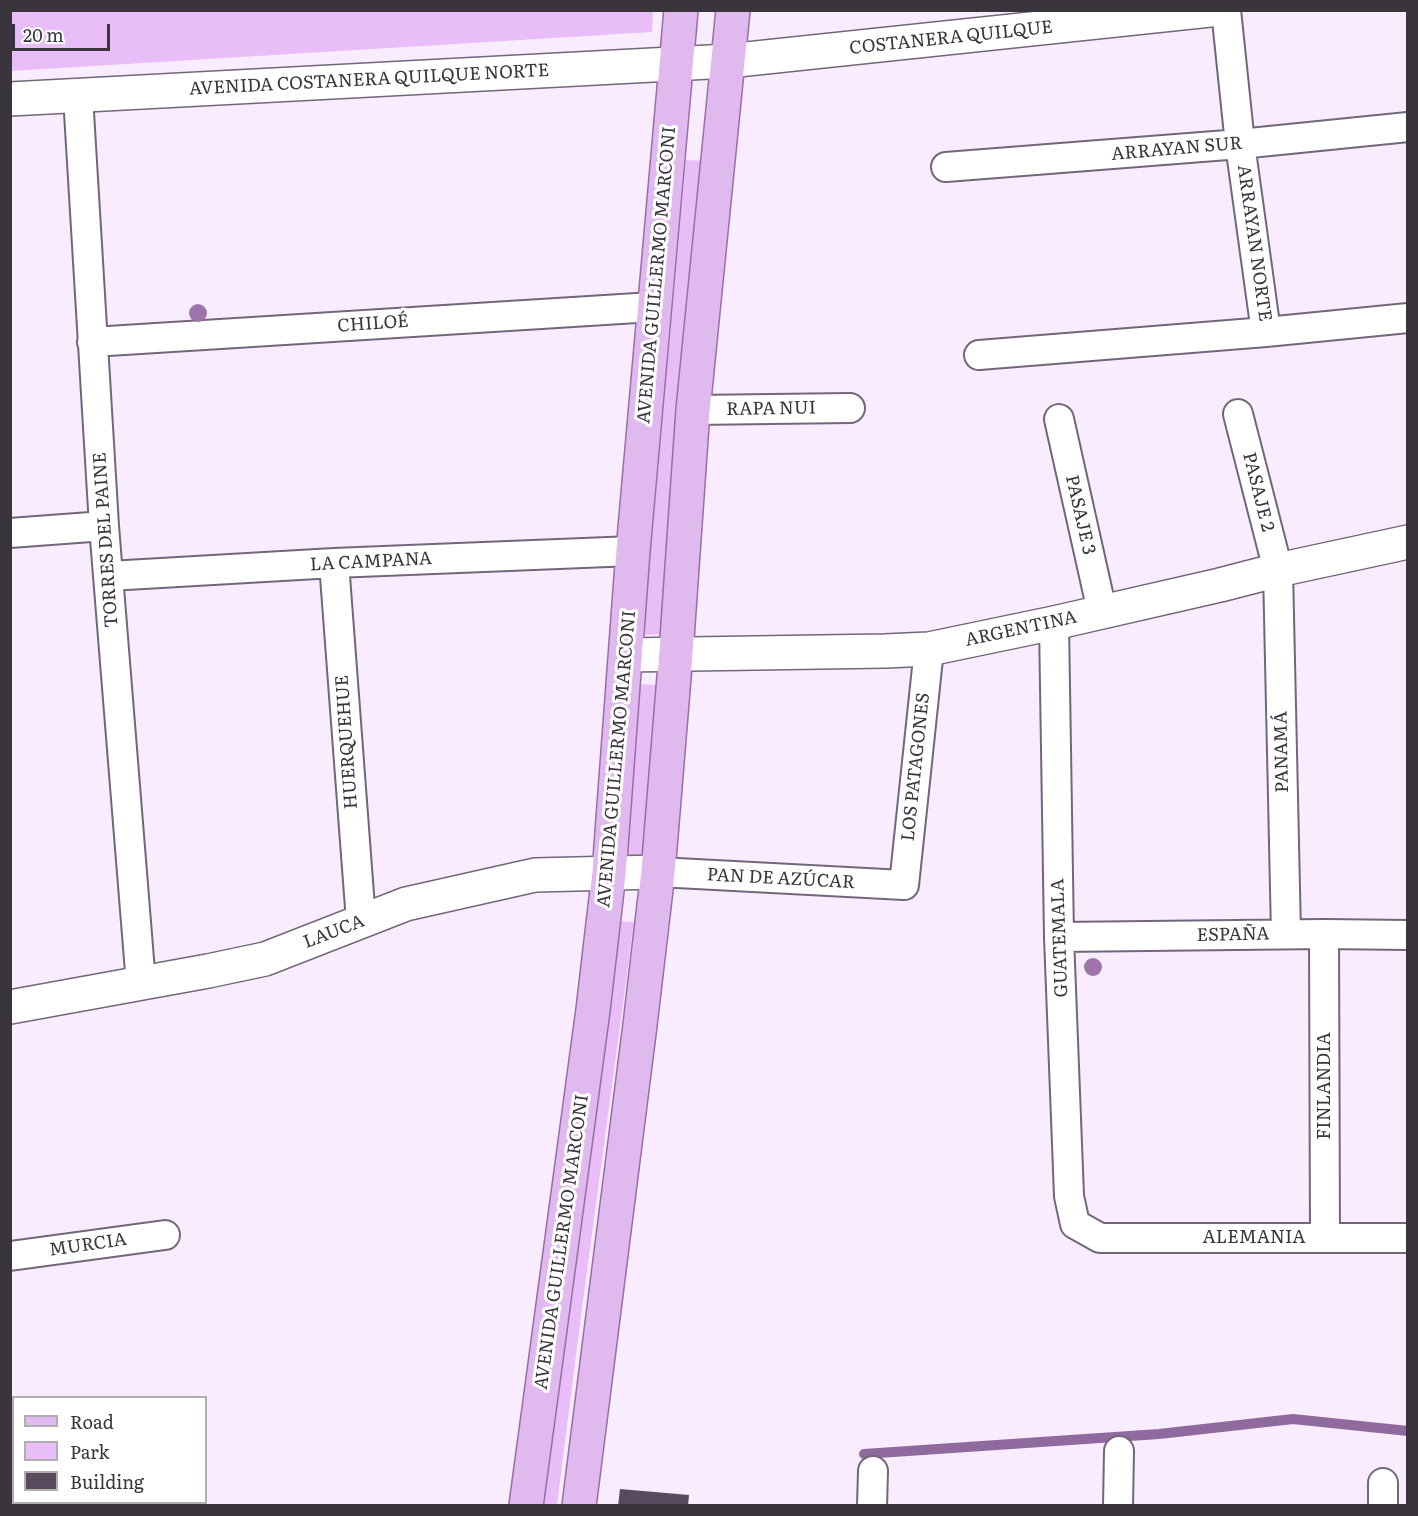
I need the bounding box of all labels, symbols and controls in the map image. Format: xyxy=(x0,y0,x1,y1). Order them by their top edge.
scale bar xyxy=(15,12,112,50)
street label: COSTANERA QUILQUE xyxy=(848,17,1054,59)
text: 20 m xyxy=(23,21,64,48)
street label: AVENIDA COSTANERA QUILQUE NORTE xyxy=(188,60,550,100)
street label: AVENIDA GUILLERMO MARCONI xyxy=(633,126,681,424)
street label: ARRAYAN SUR xyxy=(1110,133,1244,165)
street label: ARRAYAN NORTE xyxy=(1232,163,1276,323)
street label: CHILOÉ xyxy=(337,311,409,337)
street label: RAPA NUI xyxy=(726,397,816,421)
street label: PASAJE 2 xyxy=(1238,450,1278,534)
street label: TORRES DEL PAINE xyxy=(89,452,123,628)
street label: PASAJE 3 xyxy=(1060,473,1100,557)
street label: LA CAMPANA xyxy=(309,548,433,576)
street label: ARGENTINA xyxy=(963,607,1079,651)
street label: AVENIDA GUILLERMO MARCONI xyxy=(593,610,641,908)
street label: HUERQUEHUE xyxy=(332,674,362,810)
street label: LOS PATAGONES xyxy=(897,692,935,842)
street label: PANAMÁ xyxy=(1270,711,1294,793)
street label: PAN DE AZÚCAR xyxy=(706,864,856,894)
street label: GUATEMALA xyxy=(1047,878,1073,998)
street label: LAUCA xyxy=(300,911,368,953)
street label: ESPAÑA xyxy=(1197,924,1269,946)
street label: FINLANDIA xyxy=(1314,1032,1336,1140)
street label: AVENIDA GUILLERMO MARCONI xyxy=(531,1093,593,1391)
street label: ALEMANIA xyxy=(1202,1227,1306,1249)
street label: MURCIA xyxy=(48,1229,128,1261)
legend xyxy=(12,1396,207,1504)
text: Road xyxy=(70,1408,114,1435)
text: Park xyxy=(70,1438,109,1465)
text: Building xyxy=(70,1468,144,1495)

